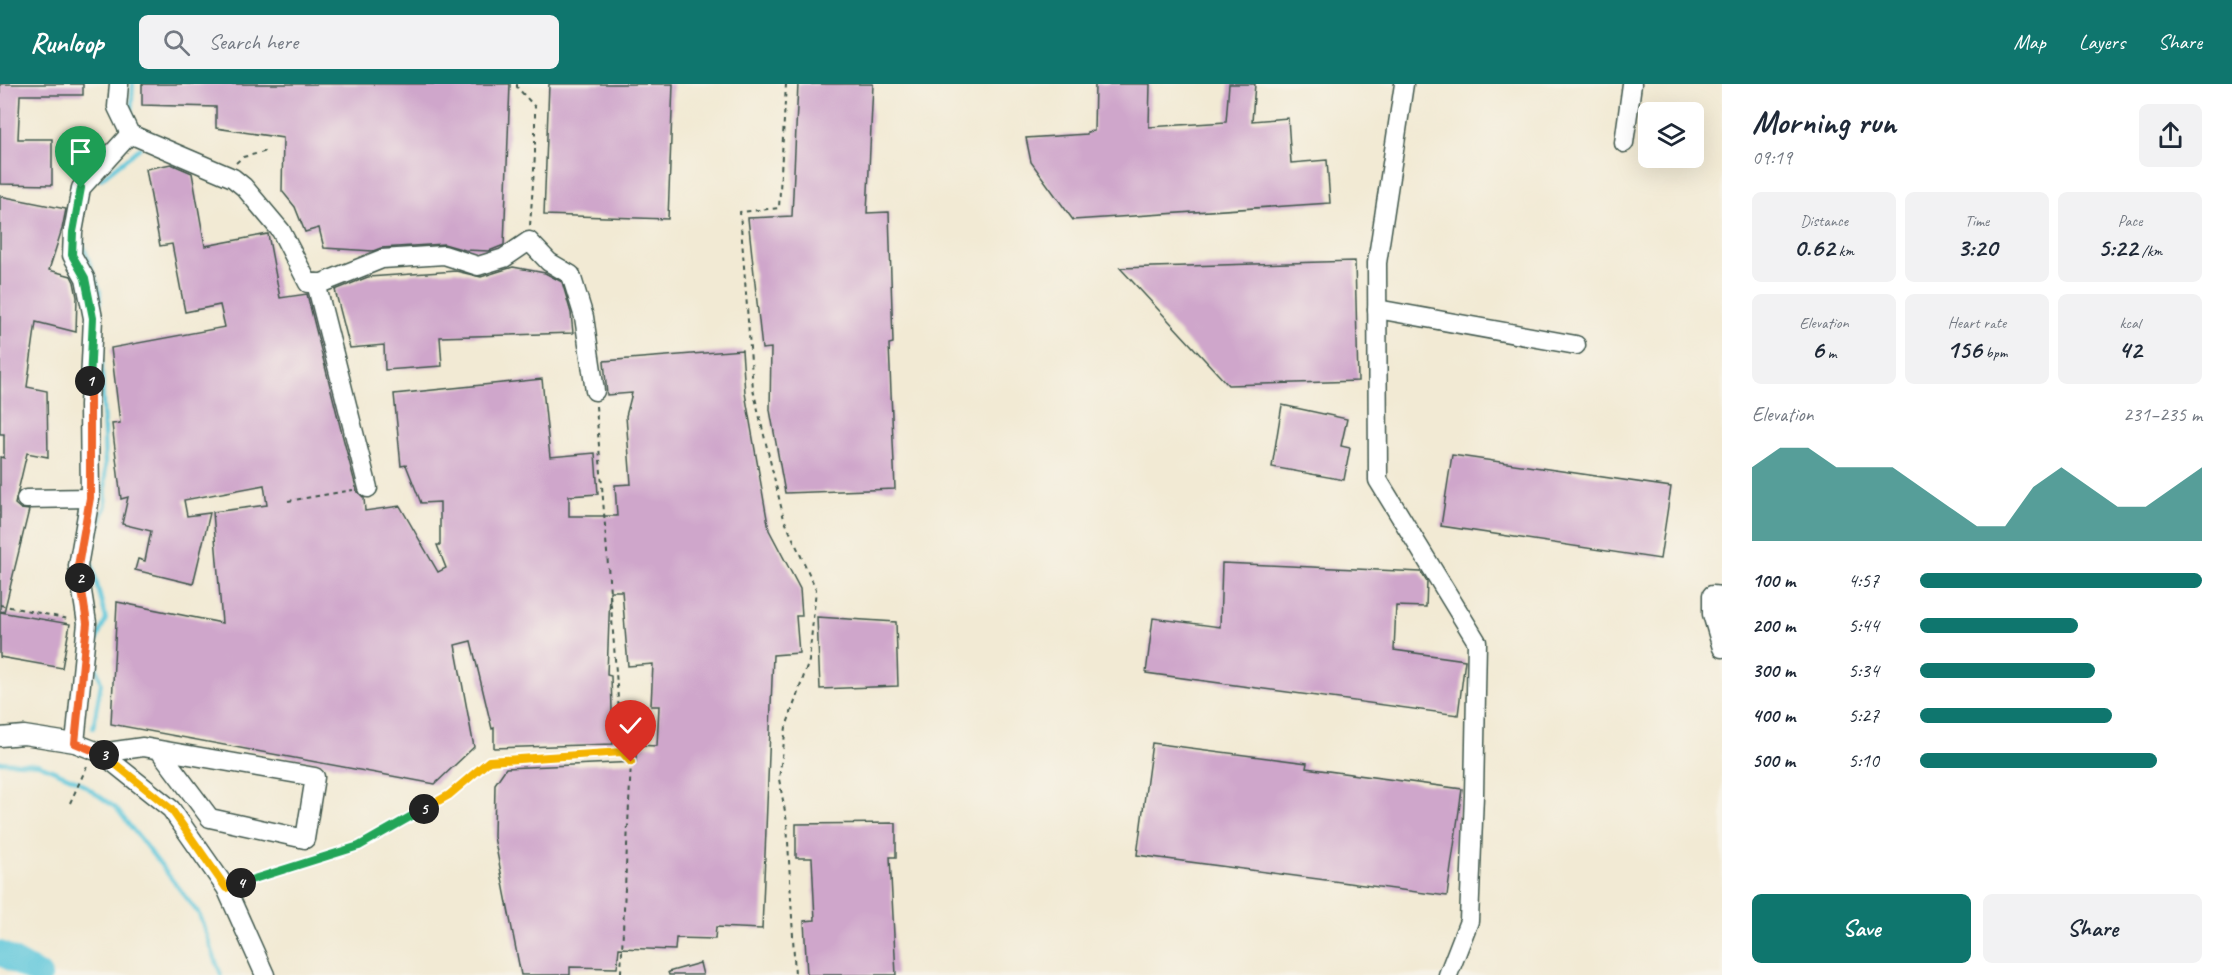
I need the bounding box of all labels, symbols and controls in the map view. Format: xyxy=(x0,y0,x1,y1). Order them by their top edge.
search box xyxy=(139,15,559,69)
text: Runloop xyxy=(30,25,103,60)
icon: search xyxy=(160,26,193,59)
text: Search here xyxy=(208,28,298,56)
text: Map xyxy=(2013,29,2046,55)
text: Layers xyxy=(2079,29,2125,55)
text: Share xyxy=(2158,29,2202,55)
text: Morning run xyxy=(1752,101,1896,143)
map controls xyxy=(1638,102,1704,168)
button: layers xyxy=(1638,102,1704,168)
button: share xyxy=(2139,104,2202,167)
pin xyxy=(55,126,106,188)
icon: arrive xyxy=(64,135,97,168)
text: 09:19 xyxy=(1752,145,1792,170)
text: Distance xyxy=(1800,211,1848,231)
text: Time xyxy=(1965,211,1989,231)
text: Pace xyxy=(2118,211,2142,231)
text: 0.62 xyxy=(1794,231,1835,264)
text: 3:20 xyxy=(1957,231,1997,264)
text: 5:22 xyxy=(2098,231,2138,264)
text: km xyxy=(1835,241,1854,261)
text: /km xyxy=(2138,241,2162,261)
text: Elevation xyxy=(1799,313,1849,333)
text: Heart rate xyxy=(1948,313,2006,333)
text: kcal xyxy=(2119,313,2141,333)
text: 6 xyxy=(1811,333,1824,366)
text: 156 xyxy=(1946,333,1982,366)
text: 42 xyxy=(2118,333,2142,366)
text: m xyxy=(1824,343,1837,363)
text: bpm xyxy=(1982,343,2008,363)
pin: 1 xyxy=(75,366,105,396)
text: 1 xyxy=(86,371,94,391)
text: Elevation xyxy=(1752,402,1814,427)
text: 231–235 m xyxy=(2123,402,2202,427)
pin: 2 xyxy=(65,563,95,593)
text: 2 xyxy=(76,568,84,588)
text: 100 m xyxy=(1752,568,1795,593)
text: 4:57 xyxy=(1848,568,1879,593)
text: 200 m xyxy=(1752,613,1795,638)
text: 5:44 xyxy=(1848,613,1879,638)
text: 300 m xyxy=(1752,658,1795,683)
text: 5:34 xyxy=(1848,658,1879,683)
pin xyxy=(605,700,656,762)
text: 400 m xyxy=(1752,703,1795,728)
text: 5:27 xyxy=(1848,703,1879,728)
icon: check xyxy=(614,709,647,742)
pin: 3 xyxy=(89,740,119,770)
text: 3 xyxy=(100,745,108,765)
text: 500 m xyxy=(1752,748,1795,773)
text: 5:10 xyxy=(1848,748,1879,773)
pin: 5 xyxy=(409,794,439,824)
text: 5 xyxy=(421,799,427,819)
pin: 4 xyxy=(226,868,256,898)
text: 4 xyxy=(237,873,245,893)
button: Save xyxy=(1752,894,1971,963)
button: Share xyxy=(1983,894,2202,963)

